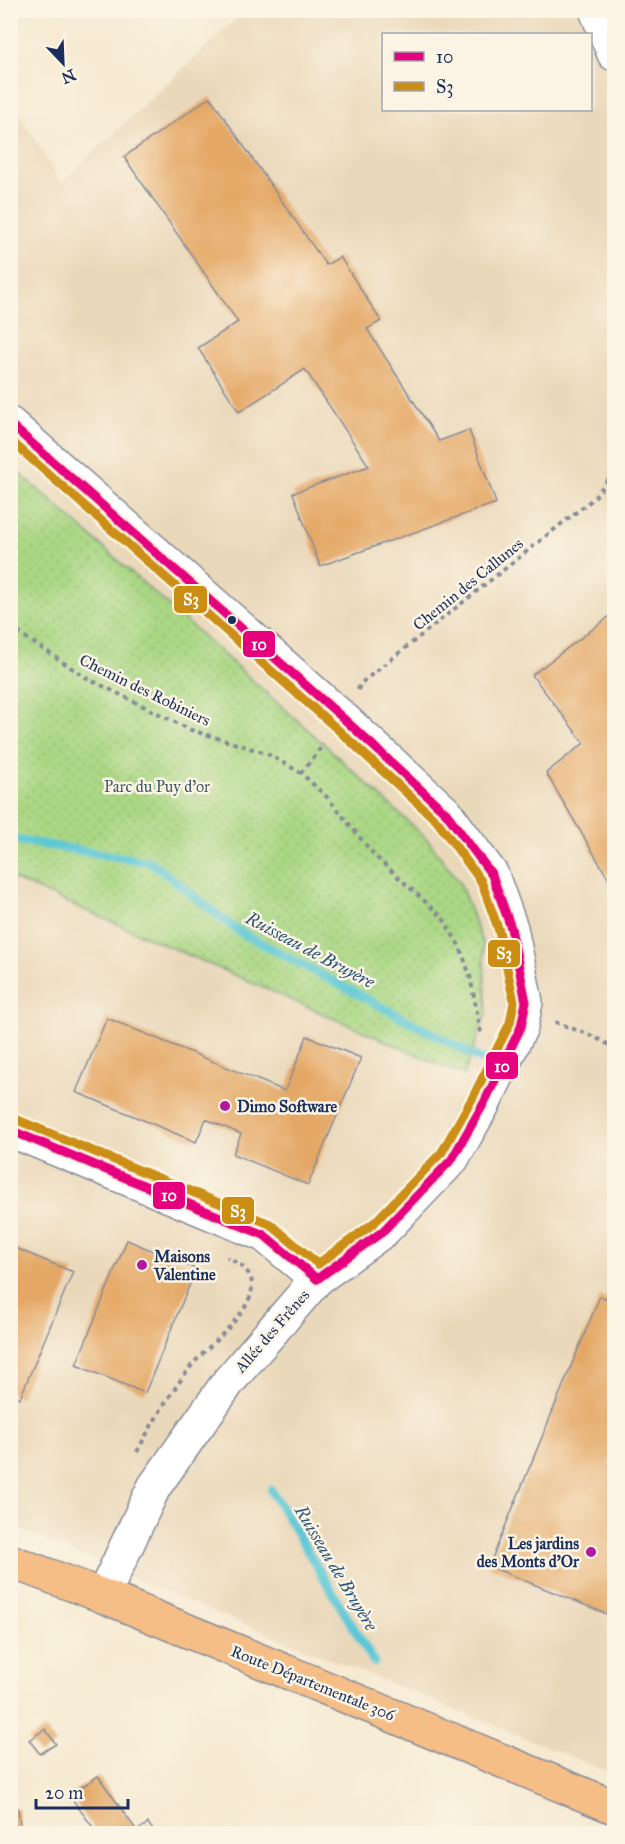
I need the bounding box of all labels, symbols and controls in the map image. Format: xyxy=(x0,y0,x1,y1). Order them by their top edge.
north arrow xyxy=(33,33,93,93)
legend xyxy=(382,33,592,111)
text: 10 xyxy=(436,46,454,68)
text: N xyxy=(58,65,79,88)
text: S3 xyxy=(436,76,454,98)
street label: Chemin des Callunes xyxy=(409,534,527,634)
line badge: S3 xyxy=(173,585,208,614)
text: S3 xyxy=(183,590,199,610)
unlabelled marker xyxy=(226,614,238,626)
line badge: 10 xyxy=(242,630,276,658)
text: 10 xyxy=(251,635,267,654)
street label: Chemin des Robiniers xyxy=(76,650,214,730)
park label: Parc du Puy d'or xyxy=(104,777,210,796)
water label: Ruisseau de Bruyère xyxy=(241,906,379,994)
line badge: S3 xyxy=(487,939,521,968)
text: S3 xyxy=(496,944,512,964)
line badge: 10 xyxy=(485,1051,519,1080)
text: 10 xyxy=(494,1057,510,1076)
place label: Dimo Software xyxy=(237,1097,338,1116)
marker: Dimo Software xyxy=(218,1099,232,1113)
line badge: 10 xyxy=(152,1181,186,1210)
text: 10 xyxy=(161,1186,177,1205)
line badge: S3 xyxy=(221,1196,255,1225)
text: S3 xyxy=(230,1202,246,1222)
place label: Maisons Valentine xyxy=(153,1247,216,1284)
marker: Maisons Valentine xyxy=(135,1258,149,1272)
street label: Allée des Frênes xyxy=(230,1285,313,1377)
water label: Ruisseau de Bruyère xyxy=(289,1500,383,1636)
place label: Les jardins des Monts d'Or xyxy=(477,1534,580,1571)
marker: Les jardins des Monts d'Or xyxy=(584,1545,598,1559)
street label: Route Départementale 306 xyxy=(228,1641,399,1725)
scale bar xyxy=(36,1772,128,1810)
text: 20 m xyxy=(45,1782,83,1804)

